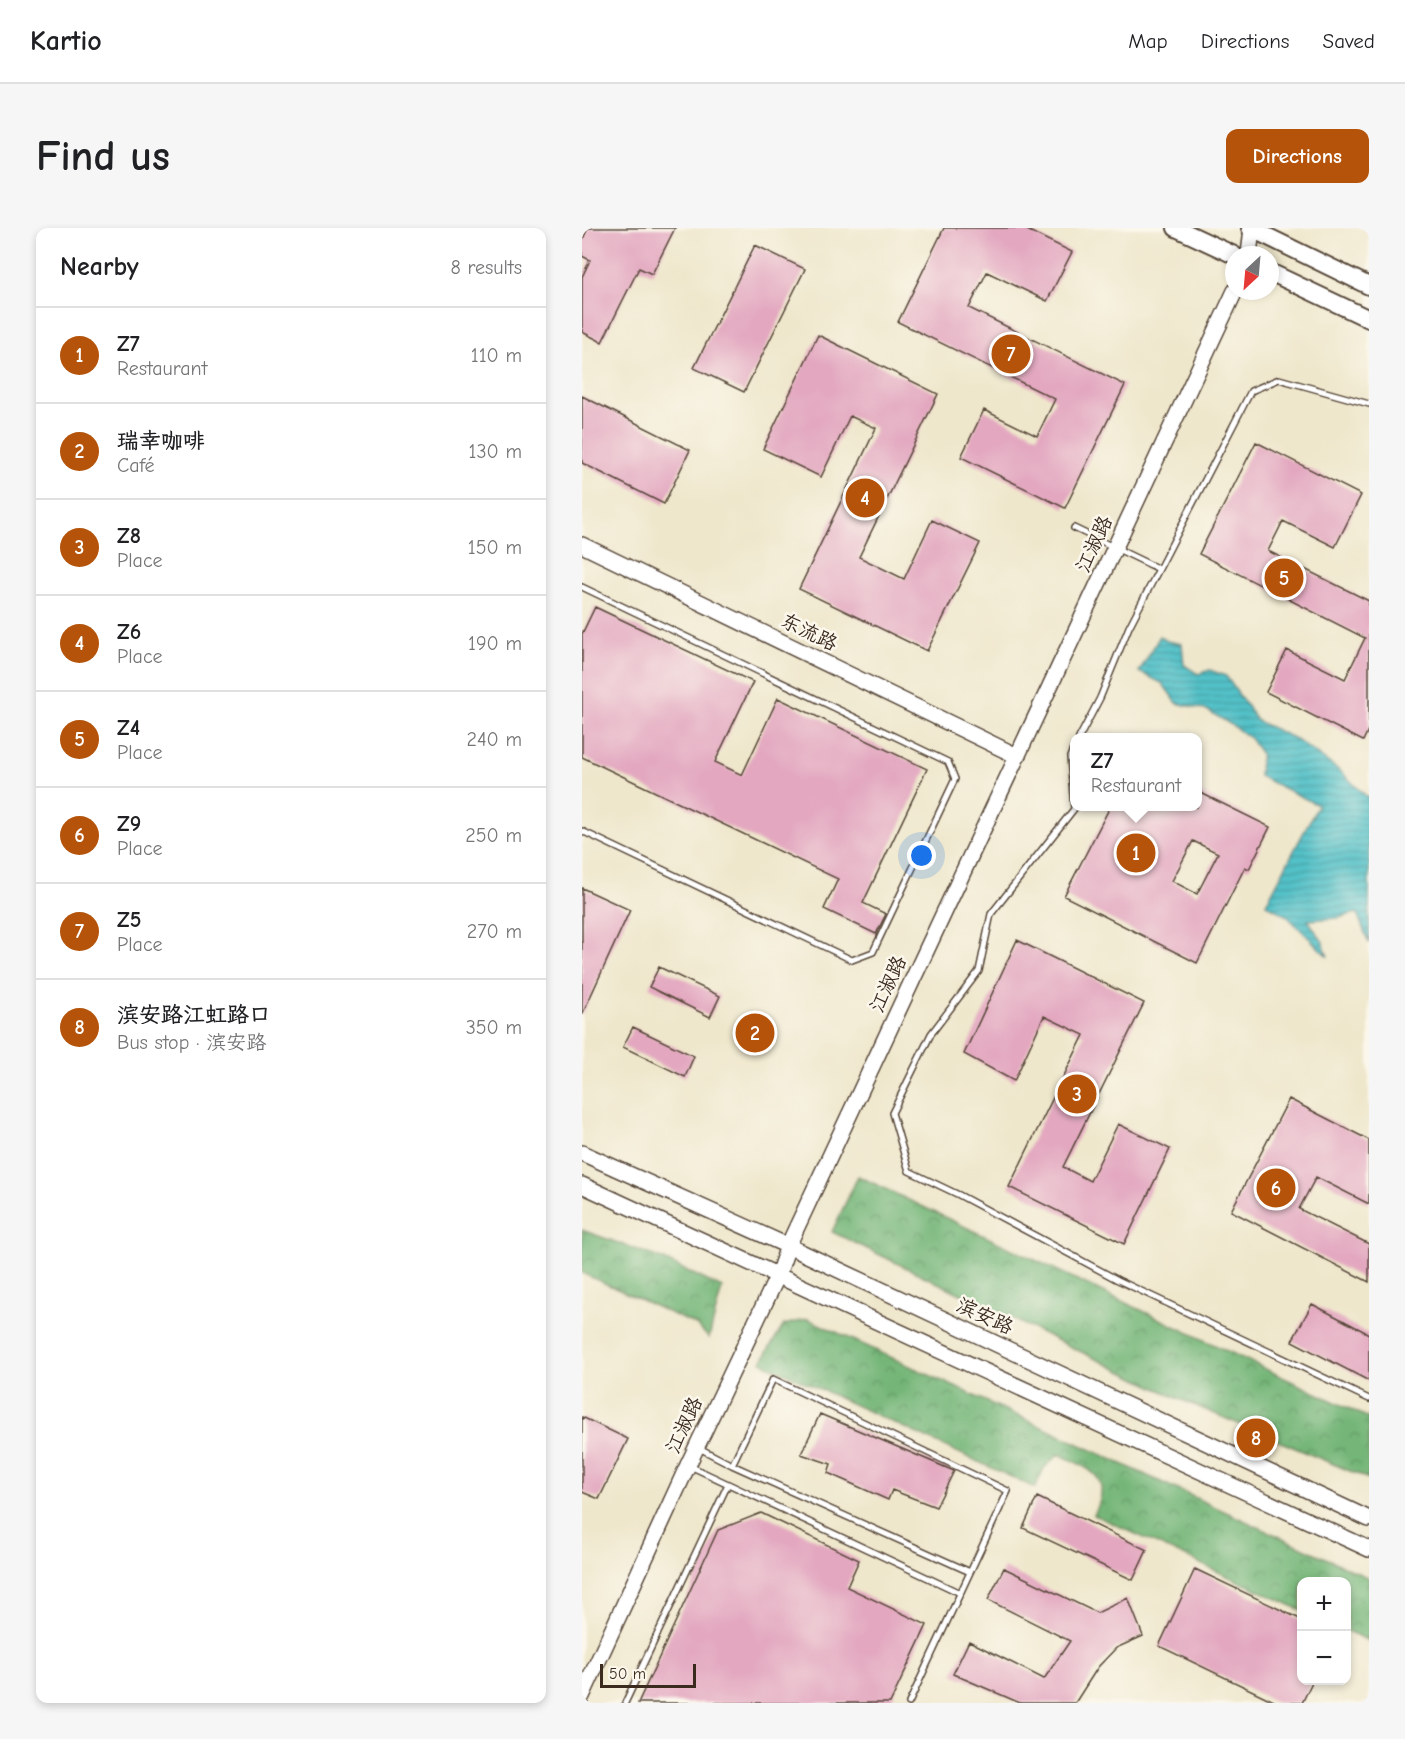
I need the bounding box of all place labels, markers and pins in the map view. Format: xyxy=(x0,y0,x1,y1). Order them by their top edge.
pin: 7 xyxy=(992,332,1030,376)
pin: 4 xyxy=(846,476,884,520)
pin: 5 xyxy=(1264,556,1304,600)
pin: 1 xyxy=(1116,830,1156,876)
pin: 2 xyxy=(736,1010,774,1056)
pin: 3 xyxy=(1058,1072,1096,1116)
pin: 6 xyxy=(1256,1166,1296,1210)
pin: 8 xyxy=(1236,1416,1276,1460)

